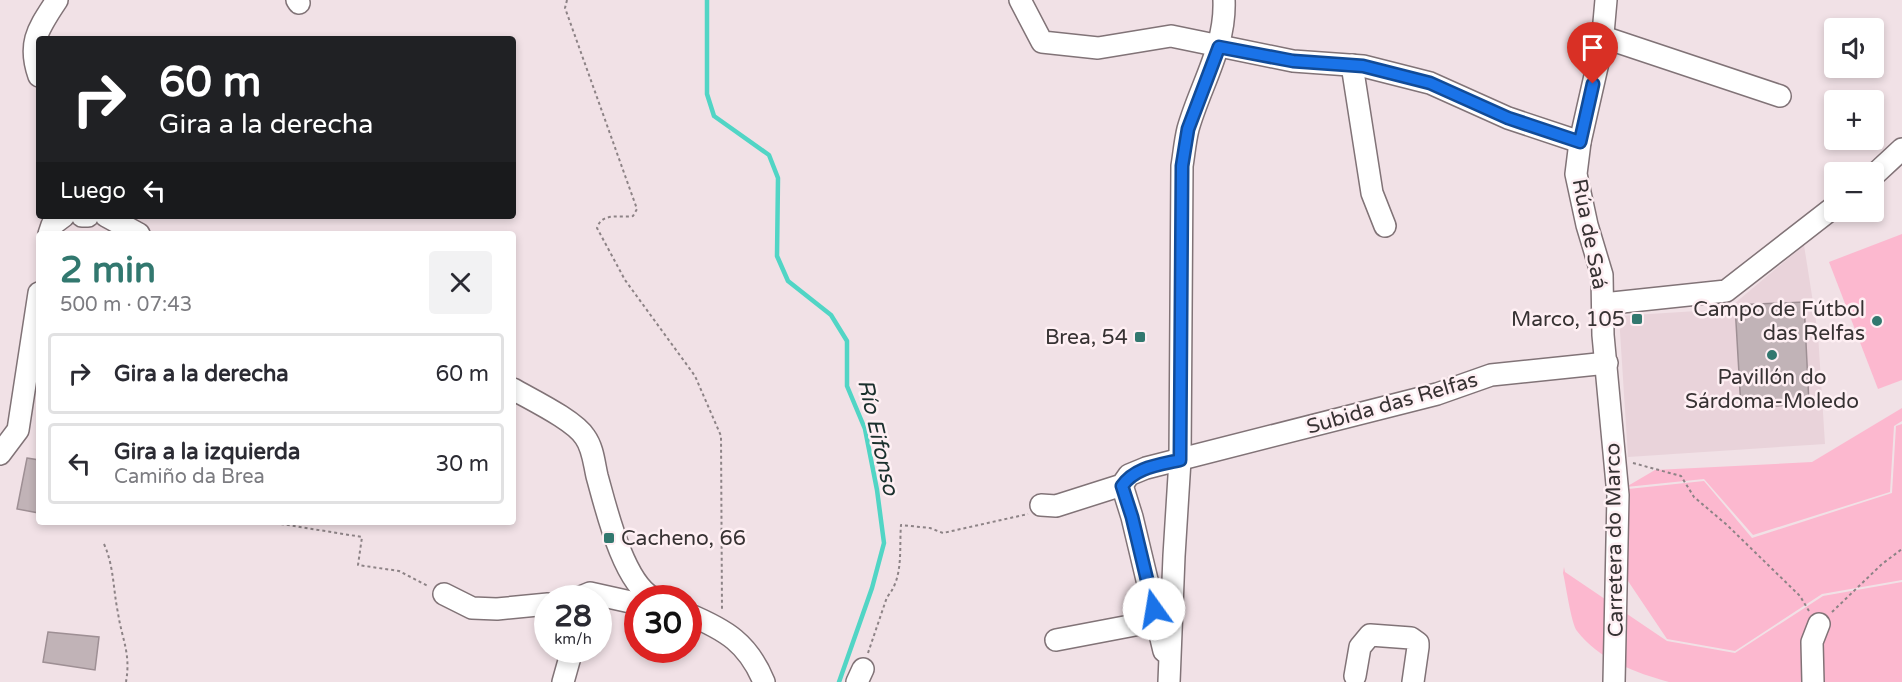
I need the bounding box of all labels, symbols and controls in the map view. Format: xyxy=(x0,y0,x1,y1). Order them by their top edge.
map controls xyxy=(1824,18,1884,222)
button: sound xyxy=(1824,18,1884,78)
pin xyxy=(1567,22,1618,84)
icon: arrive xyxy=(1576,31,1609,64)
text: 60 m xyxy=(159,57,261,108)
icon: right xyxy=(60,60,138,138)
button: + xyxy=(1824,90,1884,150)
text: Gira a la derecha xyxy=(159,108,373,141)
button: − xyxy=(1824,162,1884,222)
icon: left xyxy=(138,174,171,207)
street label: Rúa de Saá xyxy=(1567,177,1612,292)
text: Luego xyxy=(60,178,126,204)
text: 2 min xyxy=(60,249,156,292)
button: close xyxy=(429,251,492,314)
text: 500 m · 07:43 xyxy=(60,293,192,317)
place label: Campo de Fútbol das Relfas xyxy=(1693,297,1865,346)
place label: Marco, 105 xyxy=(1511,307,1625,332)
marker: Marco, 105 xyxy=(1630,312,1644,326)
marker: Campo de Fútbol das Relfas xyxy=(1870,314,1884,328)
place label: Brea, 54 xyxy=(1045,325,1128,350)
marker: Brea, 54 xyxy=(1133,330,1147,344)
marker: Pavillón do Sárdoma-Moledo xyxy=(1765,348,1779,362)
icon: right xyxy=(63,357,96,390)
text: Gira a la derecha xyxy=(114,361,289,387)
text: 60 m xyxy=(435,361,489,387)
place label: Pavillón do Sárdoma-Moledo xyxy=(1685,365,1859,414)
street label: Subida das Relfas xyxy=(1304,367,1481,440)
water label: Río Eifonso xyxy=(852,377,904,499)
text: Gira a la izquierda xyxy=(114,439,300,465)
street label: Carretera do Marco xyxy=(1600,443,1629,637)
icon: left xyxy=(63,447,96,480)
text: 30 m xyxy=(435,451,489,477)
text: Camiño da Brea xyxy=(114,465,265,489)
place label: Cacheno, 66 xyxy=(621,526,746,551)
marker: Cacheno, 66 xyxy=(602,531,616,545)
position arrow xyxy=(1122,577,1186,641)
speed limit sign: 30 xyxy=(624,585,702,663)
text: 28 xyxy=(554,598,592,635)
text: km/h xyxy=(554,630,592,648)

